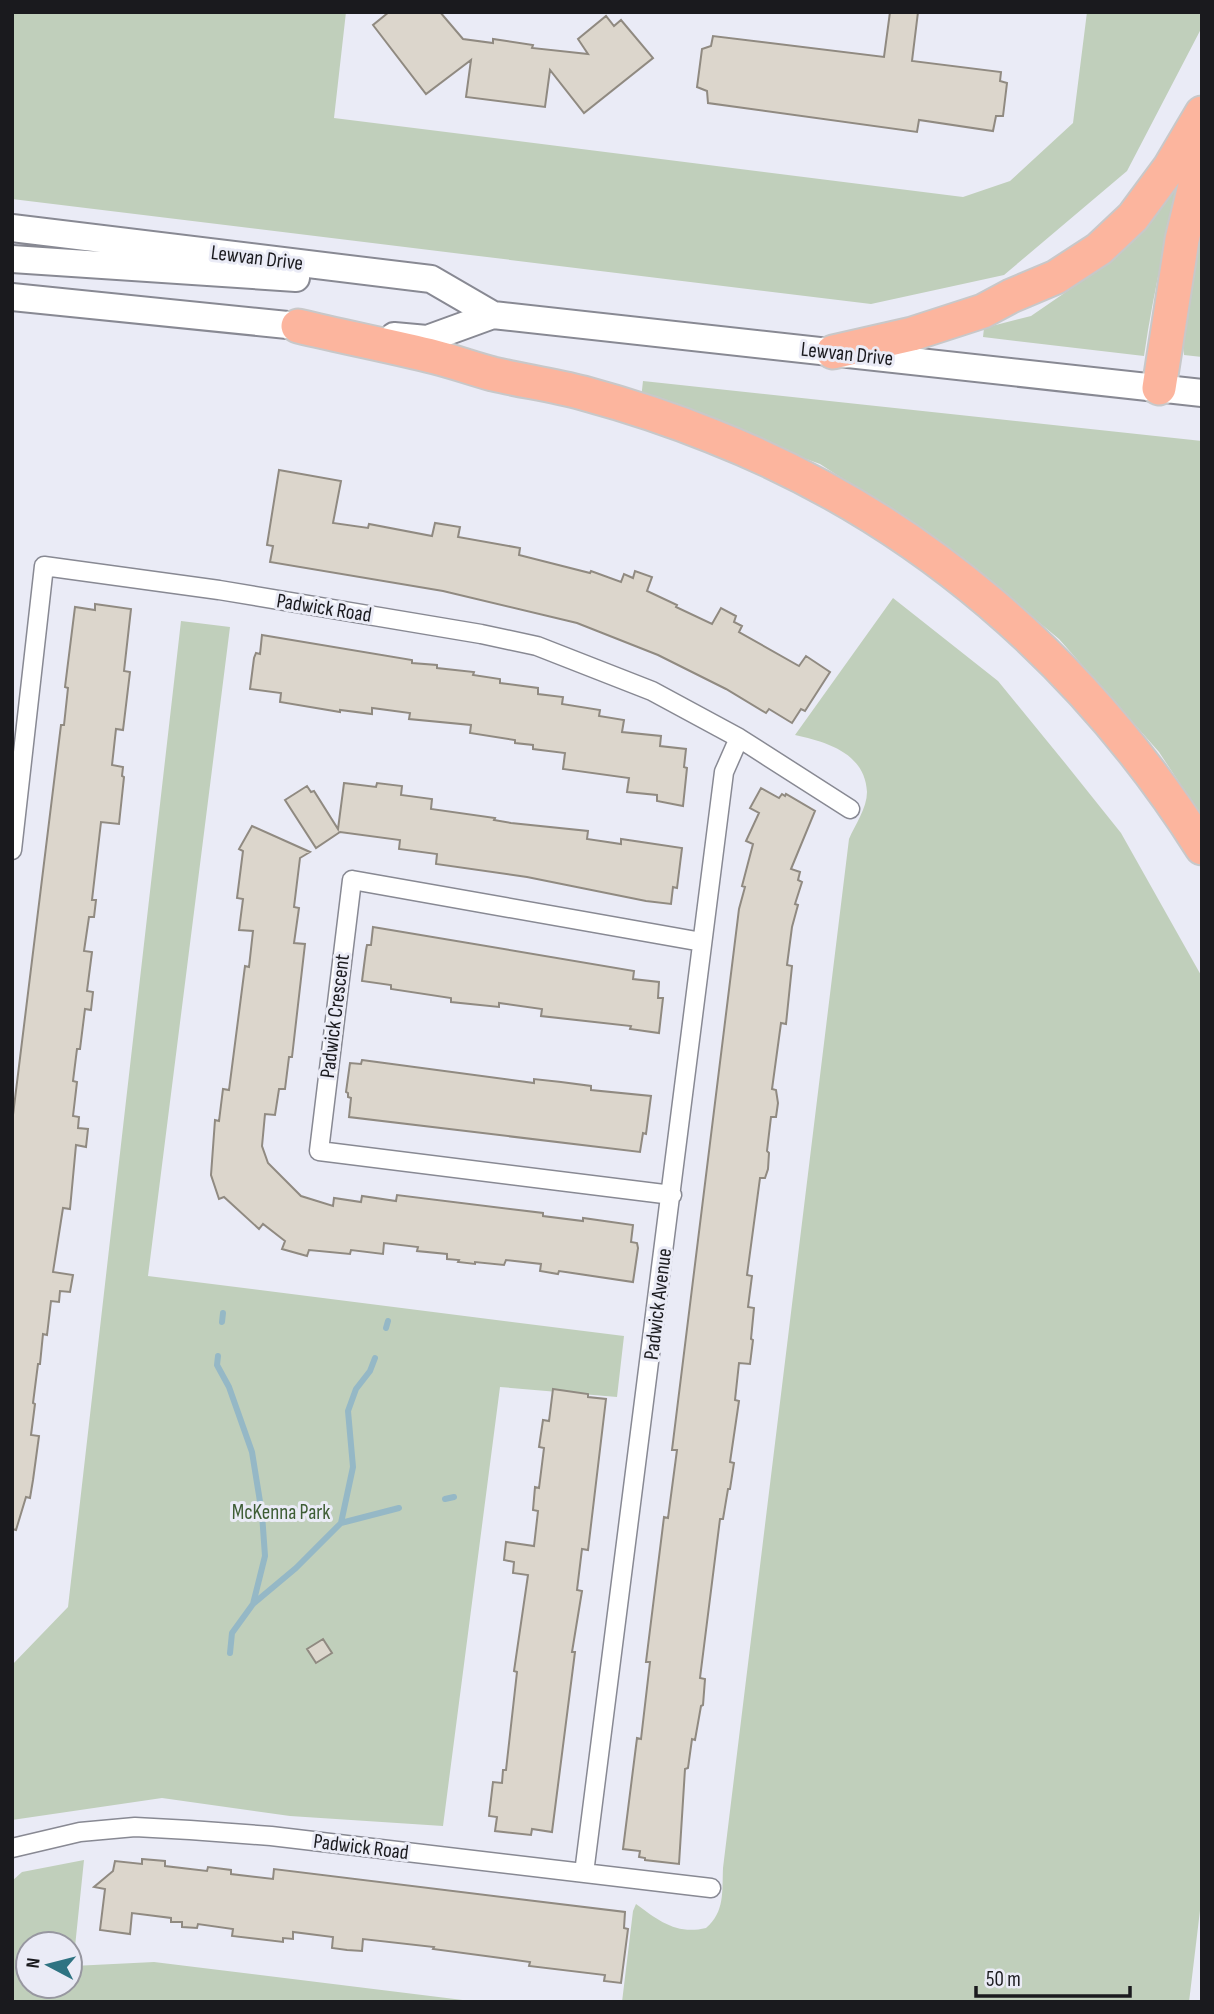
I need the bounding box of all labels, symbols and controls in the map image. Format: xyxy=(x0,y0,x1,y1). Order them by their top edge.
street label: Lewvan Drive xyxy=(210,240,304,276)
street label: Lewvan Drive xyxy=(800,337,894,371)
street label: Padwick Road xyxy=(275,588,373,628)
street label: Padwick Crescent xyxy=(315,952,355,1080)
street label: Padwick Avenue xyxy=(639,1247,677,1361)
park label: McKenna Park xyxy=(232,1500,330,1525)
street label: Padwick Road xyxy=(312,1829,410,1865)
north arrow xyxy=(14,1930,84,2000)
scale bar xyxy=(976,1954,1130,1998)
text: N xyxy=(22,1957,46,1970)
text: 50 m xyxy=(986,1967,1021,1992)

